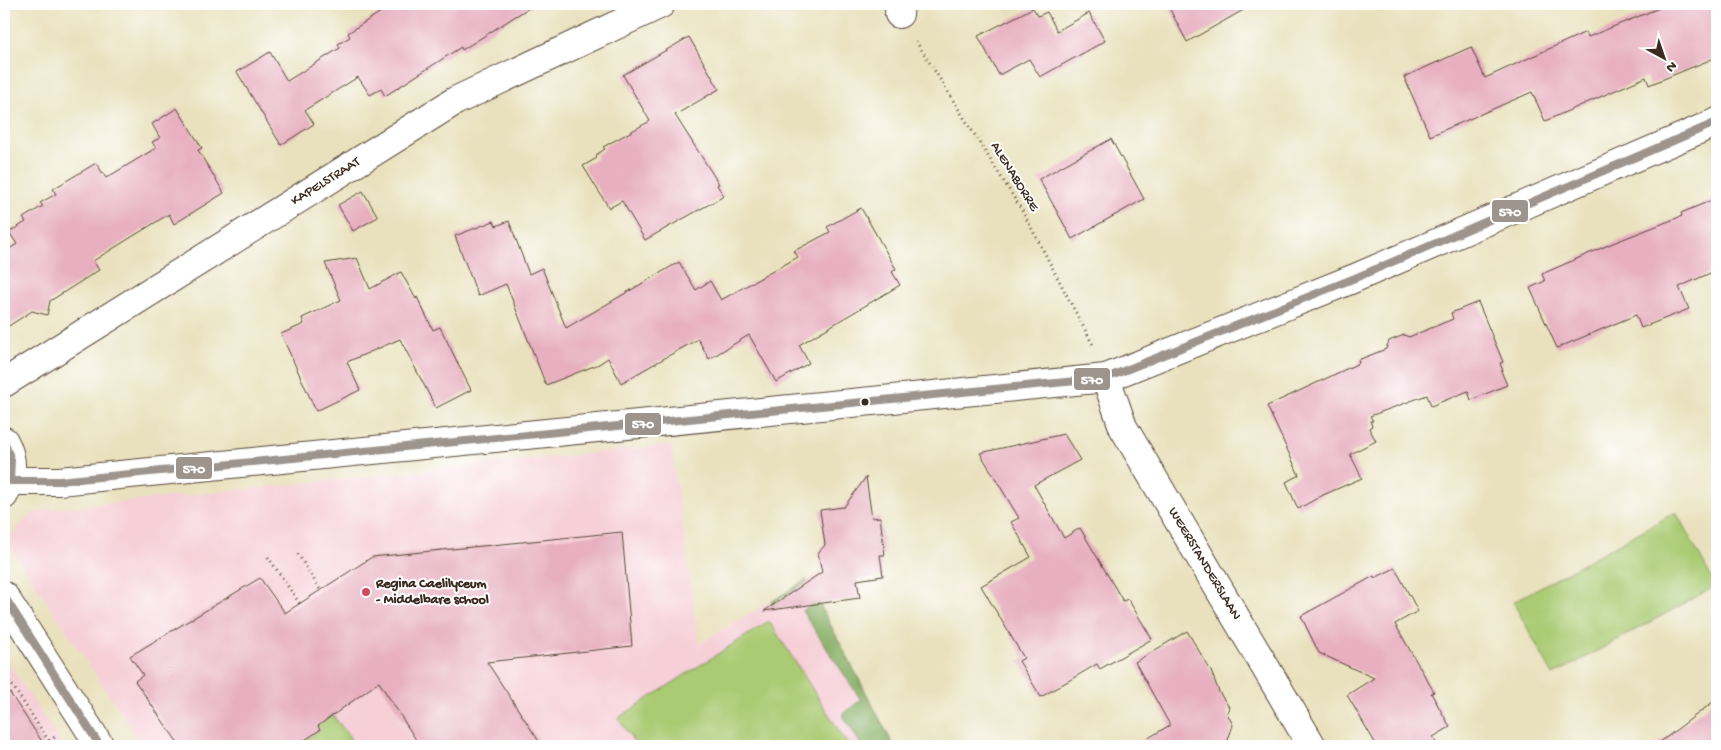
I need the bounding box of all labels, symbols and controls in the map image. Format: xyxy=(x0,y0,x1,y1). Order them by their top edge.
north arrow xyxy=(1638,32,1688,82)
text: N xyxy=(1662,57,1680,75)
street label: ALENABORRE xyxy=(986,139,1043,216)
street label: KAPELSTRAAT xyxy=(288,154,364,210)
line badge: 570 xyxy=(1491,199,1529,223)
text: 570 xyxy=(1499,205,1521,222)
line badge: 570 xyxy=(1073,367,1111,391)
text: 570 xyxy=(1081,373,1103,390)
unlabelled marker xyxy=(860,397,870,407)
line badge: 570 xyxy=(624,412,662,436)
text: 570 xyxy=(632,417,654,434)
line badge: 570 xyxy=(175,456,213,480)
text: 570 xyxy=(183,462,205,479)
street label: WEERSTANDERSLAAN xyxy=(1164,505,1244,623)
place label: Regina Caelilyceum - Middelbare school xyxy=(375,576,489,609)
marker: Regina Caelilyceum - Middelbare school xyxy=(360,586,372,598)

